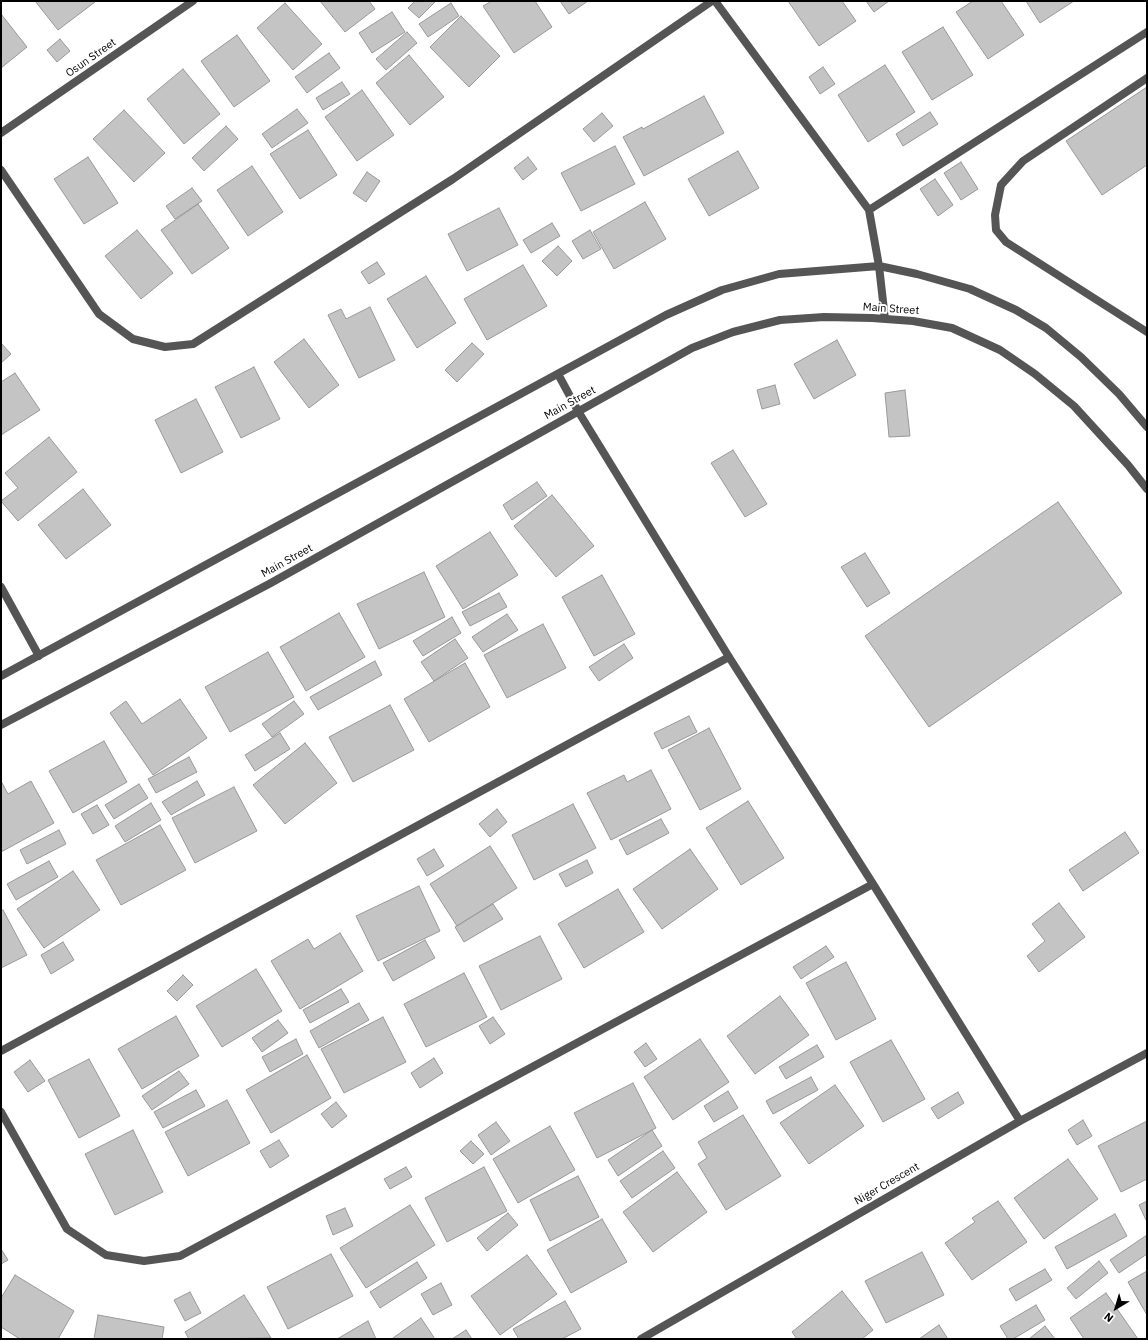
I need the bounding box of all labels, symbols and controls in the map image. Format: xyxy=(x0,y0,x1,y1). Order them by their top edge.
street label: Osun Street xyxy=(63,36,119,80)
street label: Main Street xyxy=(862,300,920,318)
street label: Main Street xyxy=(542,384,598,422)
street label: Main Street xyxy=(259,542,315,580)
street label: Niger Crescent xyxy=(852,1160,922,1208)
north arrow xyxy=(1096,1288,1136,1328)
text: N xyxy=(1101,1309,1116,1325)

